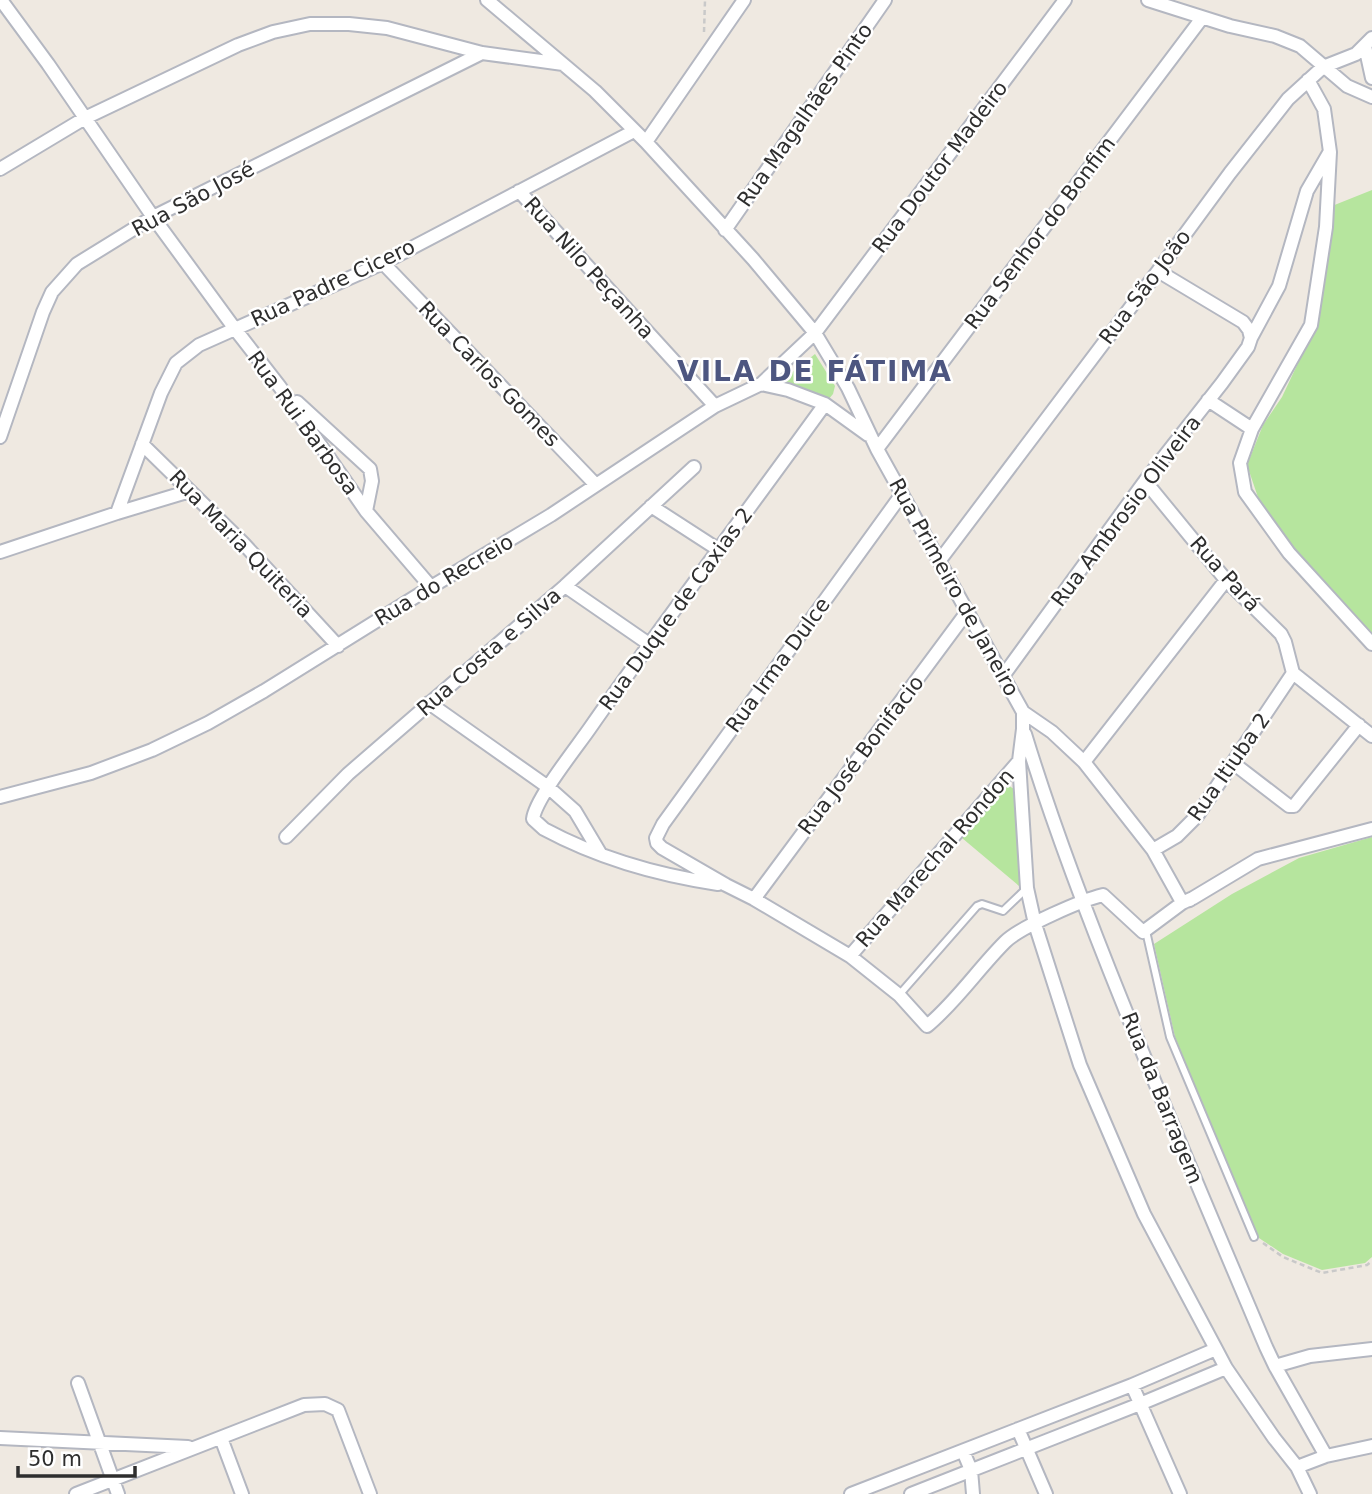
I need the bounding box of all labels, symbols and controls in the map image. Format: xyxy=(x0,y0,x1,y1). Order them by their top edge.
street label: Rua Magalhães Pinto xyxy=(732,19,878,211)
street label: Rua Doutor Madeiro xyxy=(867,76,1013,258)
street label: Rua Senhor do Bonfim xyxy=(960,132,1120,334)
street label: Rua São José xyxy=(128,157,258,241)
street label: Rua Nilo Peçanha xyxy=(519,192,659,344)
street label: Rua São João xyxy=(1094,225,1196,349)
street label: Rua Padre Cicero xyxy=(247,234,419,332)
street label: Rua Carlos Gomes xyxy=(414,296,564,452)
street label: Rua Rui Barbosa xyxy=(243,346,363,500)
district label: VILA DE FÁTIMA xyxy=(677,354,953,388)
street label: Rua Ambrosio Oliveira xyxy=(1046,411,1206,611)
street label: Rua Maria Quiteria xyxy=(164,465,318,623)
street label: Rua Primeiro de Janeiro xyxy=(884,474,1024,700)
street label: Rua Duque de Caxias 2 xyxy=(594,503,758,715)
street label: Rua do Recreio xyxy=(370,529,518,631)
street label: Rua Pará xyxy=(1185,532,1265,616)
street label: Rua Costa e Silva xyxy=(412,583,566,721)
street label: Rua Irma Dulce xyxy=(721,593,835,737)
street label: Rua José Bonifacio xyxy=(793,671,929,839)
street label: Rua Itiuba 2 xyxy=(1183,708,1275,826)
street label: Rua Marechal Rondon xyxy=(851,764,1019,952)
street label: Rua da Barragem xyxy=(1117,1009,1207,1187)
scale bar xyxy=(18,1434,135,1478)
text: 50 m xyxy=(28,1447,82,1471)

